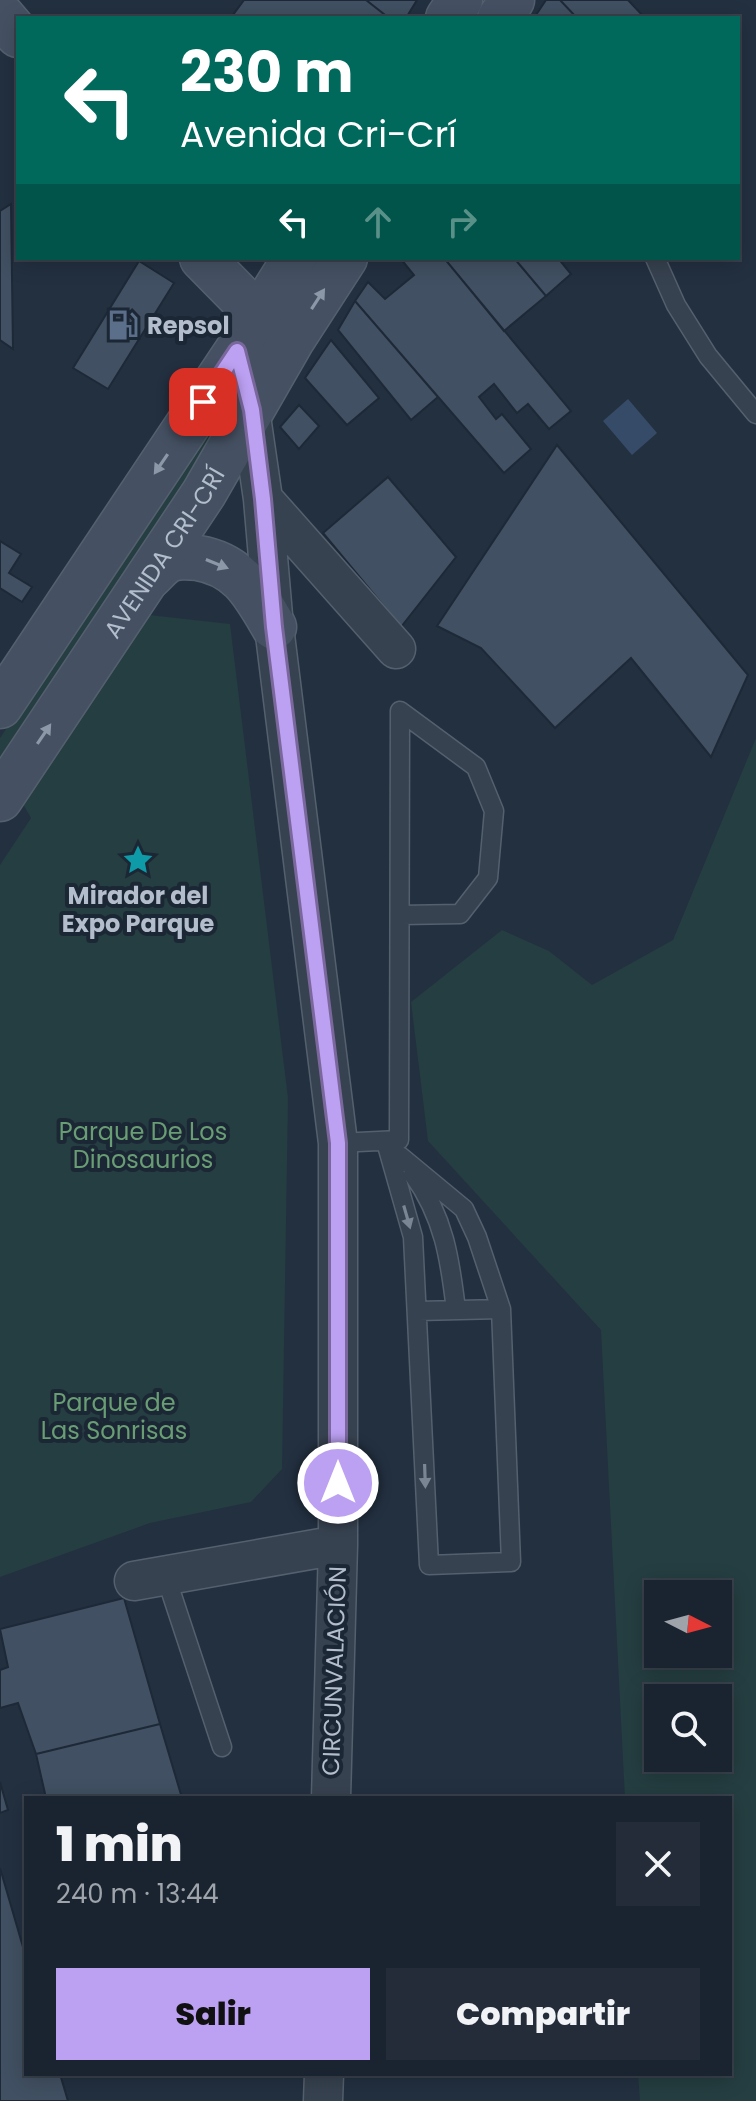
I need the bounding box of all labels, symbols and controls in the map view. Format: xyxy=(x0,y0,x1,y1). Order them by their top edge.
text: 230 m xyxy=(180,33,354,112)
icon: left xyxy=(48,48,152,152)
text: Avenida Cri-Crí xyxy=(180,109,457,160)
icon: left xyxy=(272,200,316,244)
icon: ahead xyxy=(356,200,400,244)
icon: right xyxy=(440,200,484,244)
one-way arrow xyxy=(311,288,325,310)
fuel station icon: Repsol xyxy=(106,308,140,342)
place label: Repsol xyxy=(147,309,230,342)
pin xyxy=(169,368,237,436)
icon: arrive xyxy=(181,380,225,424)
one-way arrow xyxy=(154,454,169,475)
street label: AVENIDA CRI-CRÍ xyxy=(95,461,232,644)
one-way arrow xyxy=(205,558,229,571)
one-way arrow xyxy=(36,724,51,745)
place icon: Mirador del Expo Parque xyxy=(121,843,155,877)
place label: Mirador del Expo Parque xyxy=(62,879,214,940)
park label: Parque De Los Dinosaurios xyxy=(59,1115,227,1176)
one-way arrow xyxy=(402,1204,414,1229)
park label: Parque de Las Sonrisas xyxy=(41,1386,187,1447)
position arrow xyxy=(296,1441,380,1525)
one-way arrow xyxy=(418,1464,431,1489)
street label: CIRCUNVALACIÓN xyxy=(314,1566,354,1776)
north arrow xyxy=(644,1580,732,1668)
map controls xyxy=(644,1580,732,1772)
button: search xyxy=(644,1684,732,1772)
text: 1 min xyxy=(56,1811,183,1878)
button: close xyxy=(616,1822,700,1906)
text: 240 m · 13:44 xyxy=(56,1876,219,1912)
button: Salir xyxy=(56,1968,370,2060)
button: Compartir xyxy=(386,1968,700,2060)

